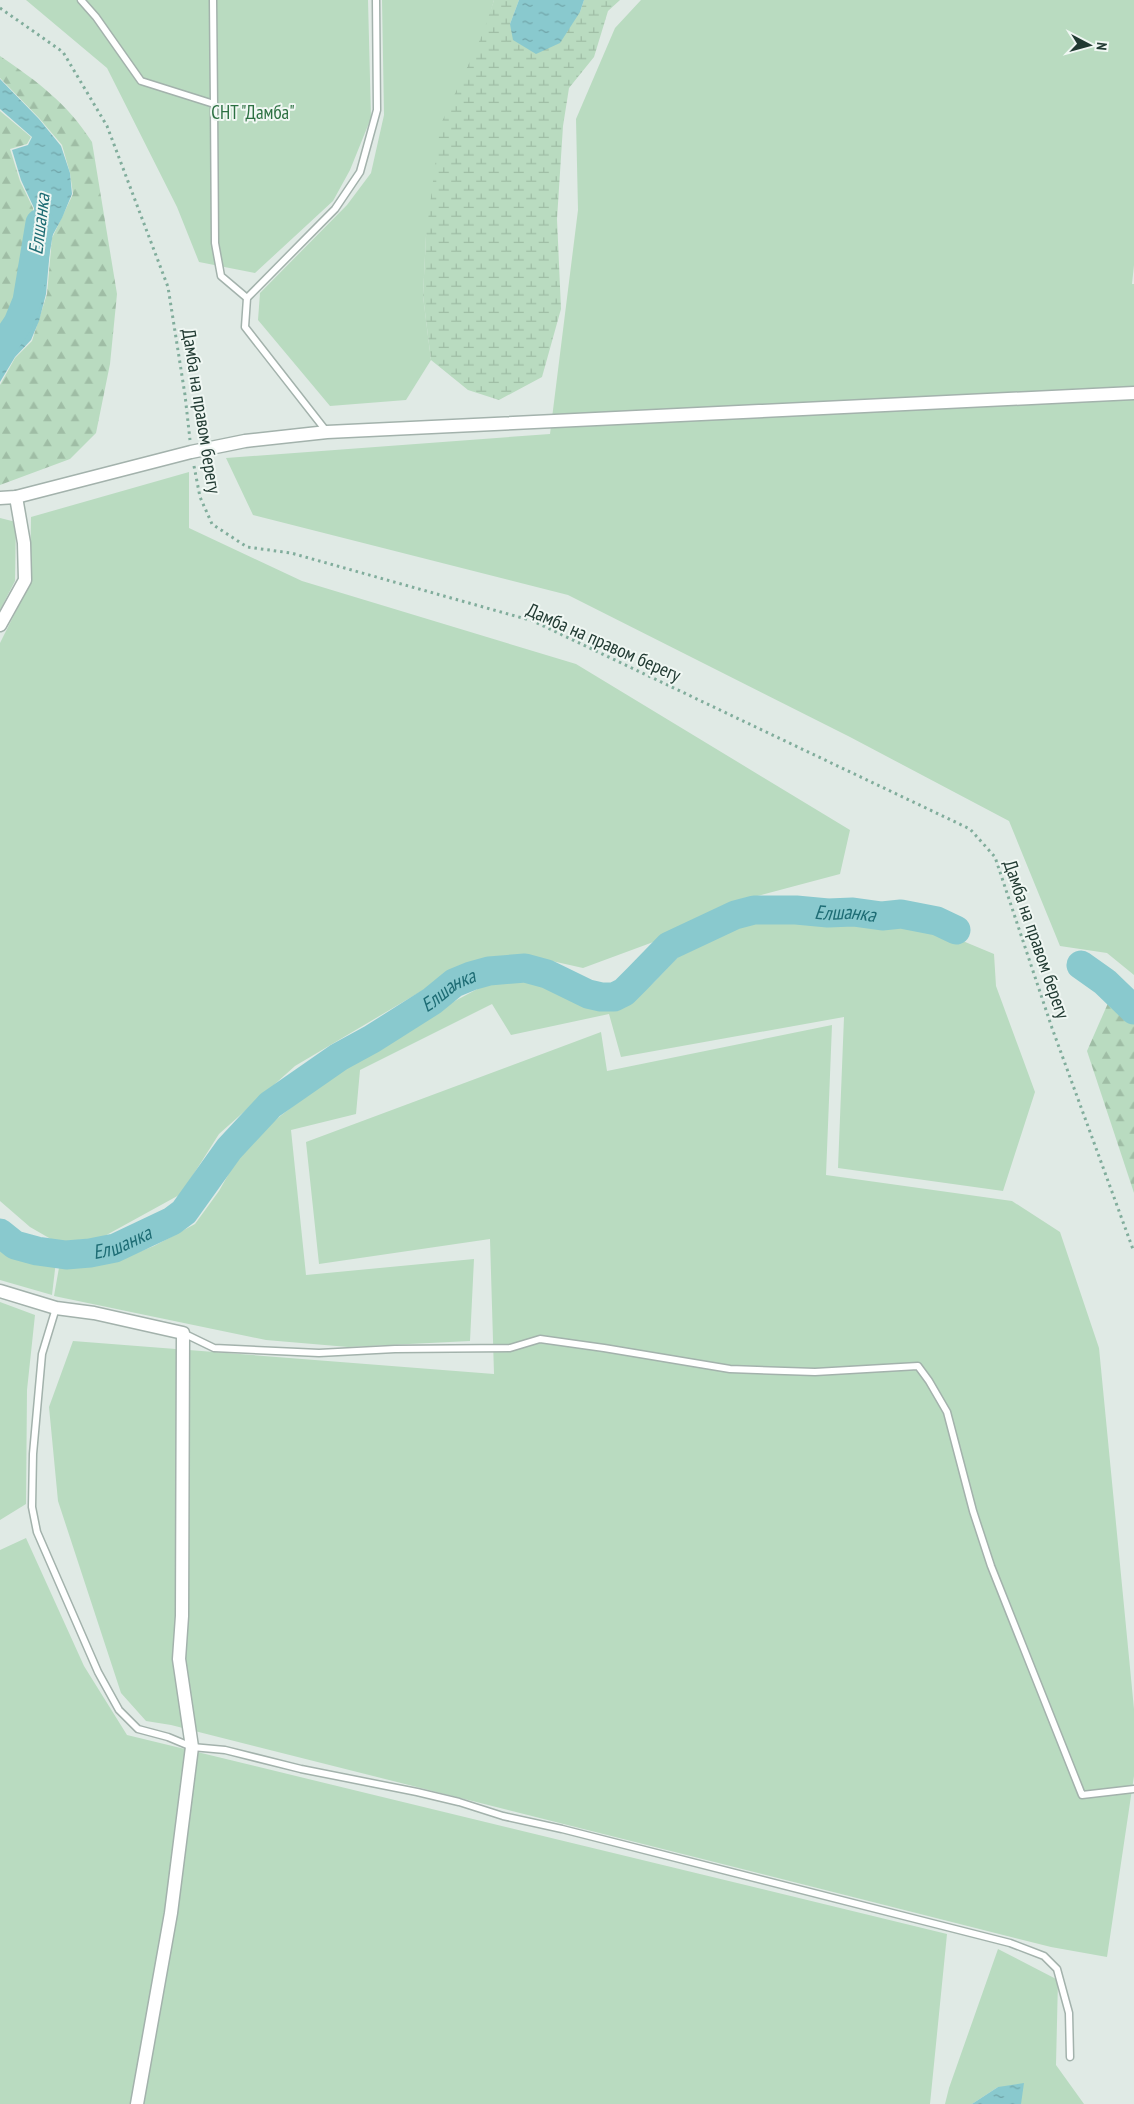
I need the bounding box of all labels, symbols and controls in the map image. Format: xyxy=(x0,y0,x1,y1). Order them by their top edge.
north arrow xyxy=(1064,20,1114,70)
text: N xyxy=(1093,42,1111,51)
park label: СНТ "Дамба" xyxy=(211,100,295,124)
water label: Елшанка xyxy=(22,191,56,256)
street label: Дамба на правом берегу xyxy=(177,327,227,496)
street label: Дамба на правом берегу xyxy=(523,597,686,687)
street label: Дамба на правом берегу xyxy=(999,856,1076,1022)
water label: Елшанка xyxy=(814,899,878,928)
water label: Елшанка xyxy=(416,962,480,1018)
water label: Елшанка xyxy=(90,1219,156,1265)

